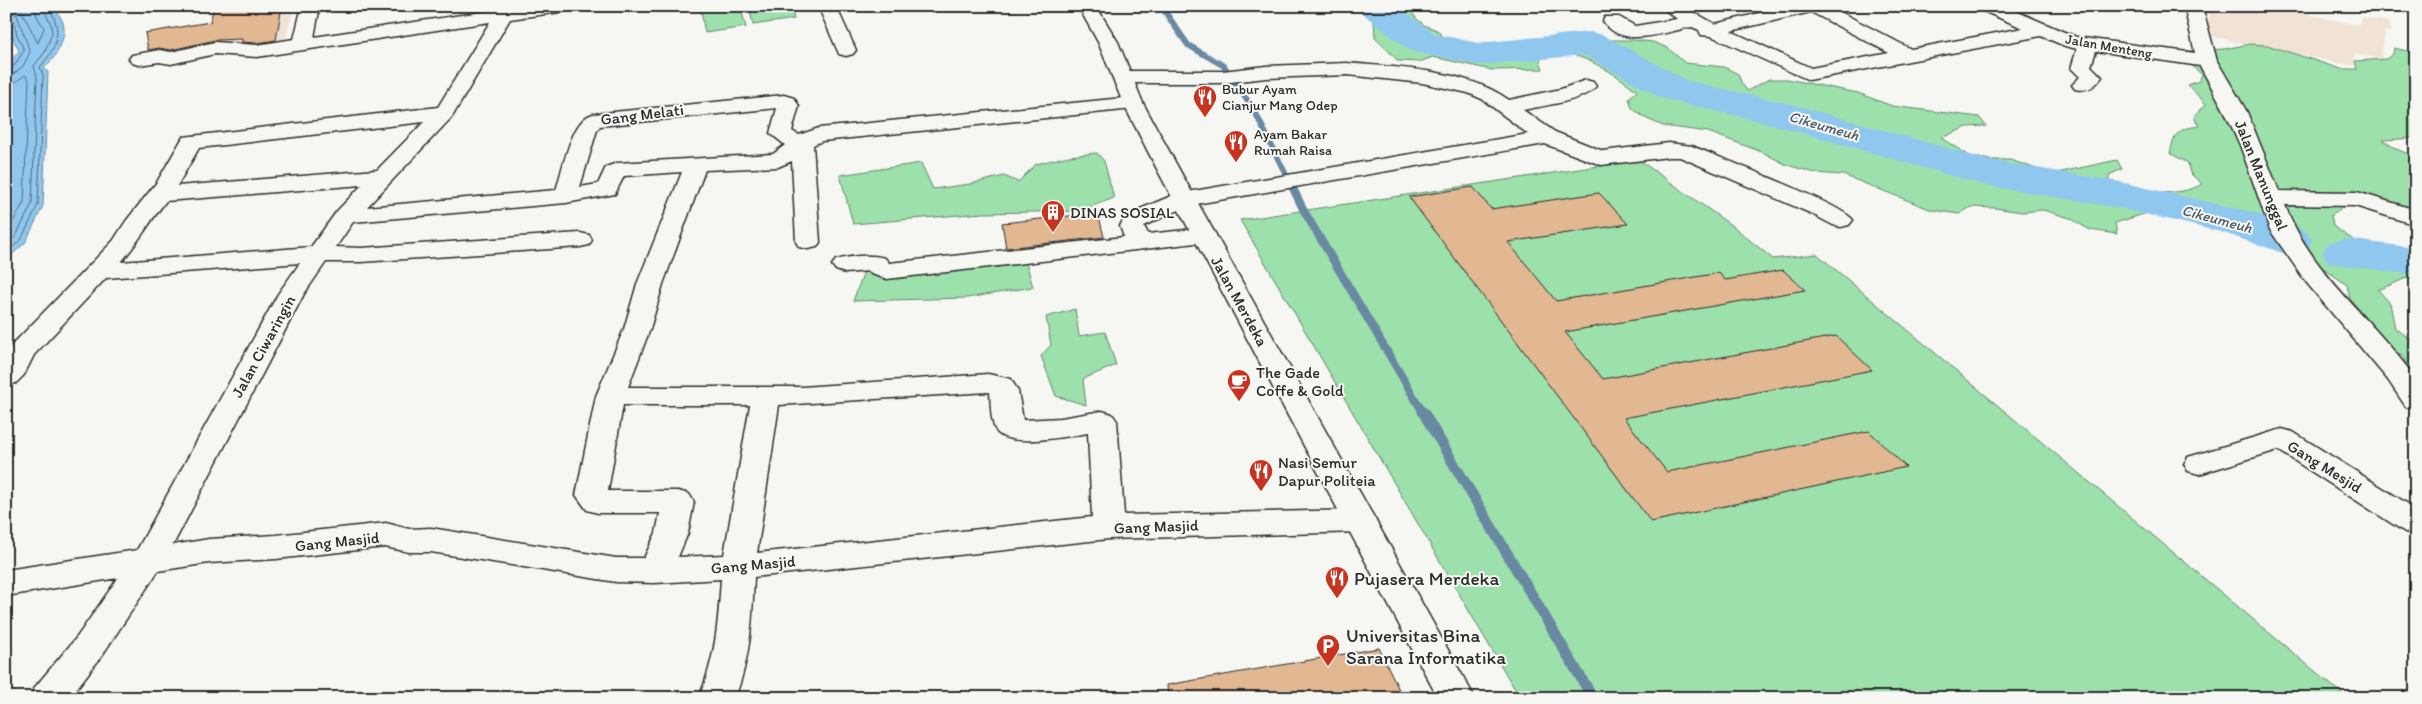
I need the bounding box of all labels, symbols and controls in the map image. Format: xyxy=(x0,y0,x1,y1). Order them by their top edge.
street label: Jalan Menteng xyxy=(2064,30,2154,63)
place label: Bubur Ayam Cianjur Mang Odep xyxy=(1222,81,1338,114)
restaurant icon: Bubur Ayam Cianjur Mang Odep xyxy=(1192,84,1218,118)
street label: Gang Melati xyxy=(599,100,685,129)
water label: Cikeumeuh xyxy=(1787,107,1861,145)
street label: Jalan Manunggal xyxy=(2231,117,2292,234)
place label: Ayam Bakar Rumah Raisa xyxy=(1254,126,1332,159)
restaurant icon: Ayam Bakar Rumah Raisa xyxy=(1223,129,1249,163)
building icon: DINAS SOSIAL xyxy=(1040,199,1066,233)
water label: Cikeumeuh xyxy=(2180,201,2254,237)
place label: DINAS SOSIAL xyxy=(1070,203,1174,222)
street label: Jalan Merdeka xyxy=(1207,253,1272,350)
street label: Jalan Ciwaringin xyxy=(227,292,299,401)
place label: The Gade Coffe & Gold xyxy=(1256,363,1344,400)
cafe icon: The Gade Coffe & Gold xyxy=(1226,368,1252,402)
street label: Gang Mesjid xyxy=(2284,436,2366,497)
place label: Nasi Semur Dapur Politeia xyxy=(1278,453,1376,490)
restaurant icon: Nasi Semur Dapur Politeia xyxy=(1248,458,1274,492)
street label: Gang Masjid xyxy=(1113,516,1199,537)
street label: Gang Masjid xyxy=(294,528,381,555)
street label: Gang Masjid xyxy=(710,551,796,578)
restaurant icon: Pujasera Merdeka xyxy=(1324,565,1350,599)
place label: Pujasera Merdeka xyxy=(1354,567,1499,590)
place label: Universitas Bina Sarana Informatika xyxy=(1346,624,1506,669)
parking icon: Universitas Bina Sarana Informatika xyxy=(1315,633,1341,667)

